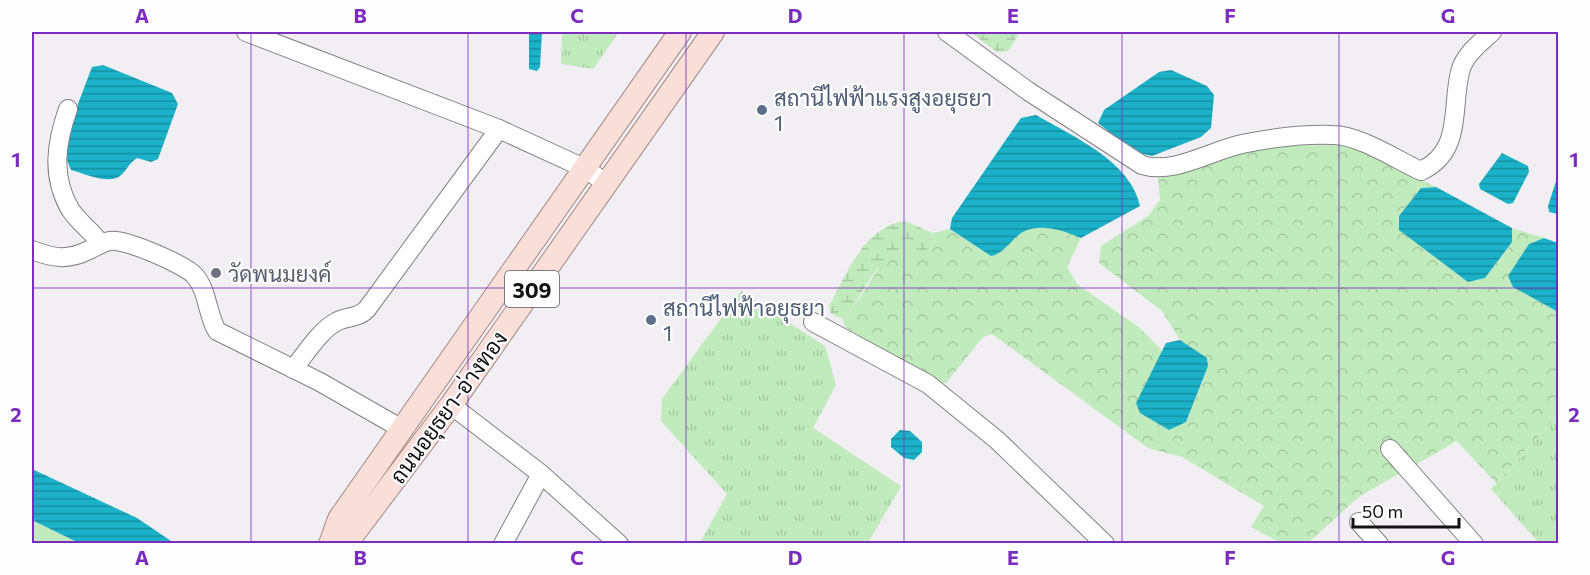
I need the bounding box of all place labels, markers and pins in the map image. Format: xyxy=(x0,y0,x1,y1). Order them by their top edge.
place label: สถานีไฟฟ้าแรงสูงอยุธยา 1 xyxy=(774,84,992,136)
marker: สถานีไฟฟ้าแรงสูงอยุธยา 1 xyxy=(755,103,769,117)
place label: วัดพนมยงค์ xyxy=(228,260,332,287)
marker: วัดพนมยงค์ xyxy=(209,266,223,280)
place label: สถานีไฟฟ้าอยุธยา 1 xyxy=(663,294,825,346)
marker: สถานีไฟฟ้าอยุธยา 1 xyxy=(644,313,658,327)

